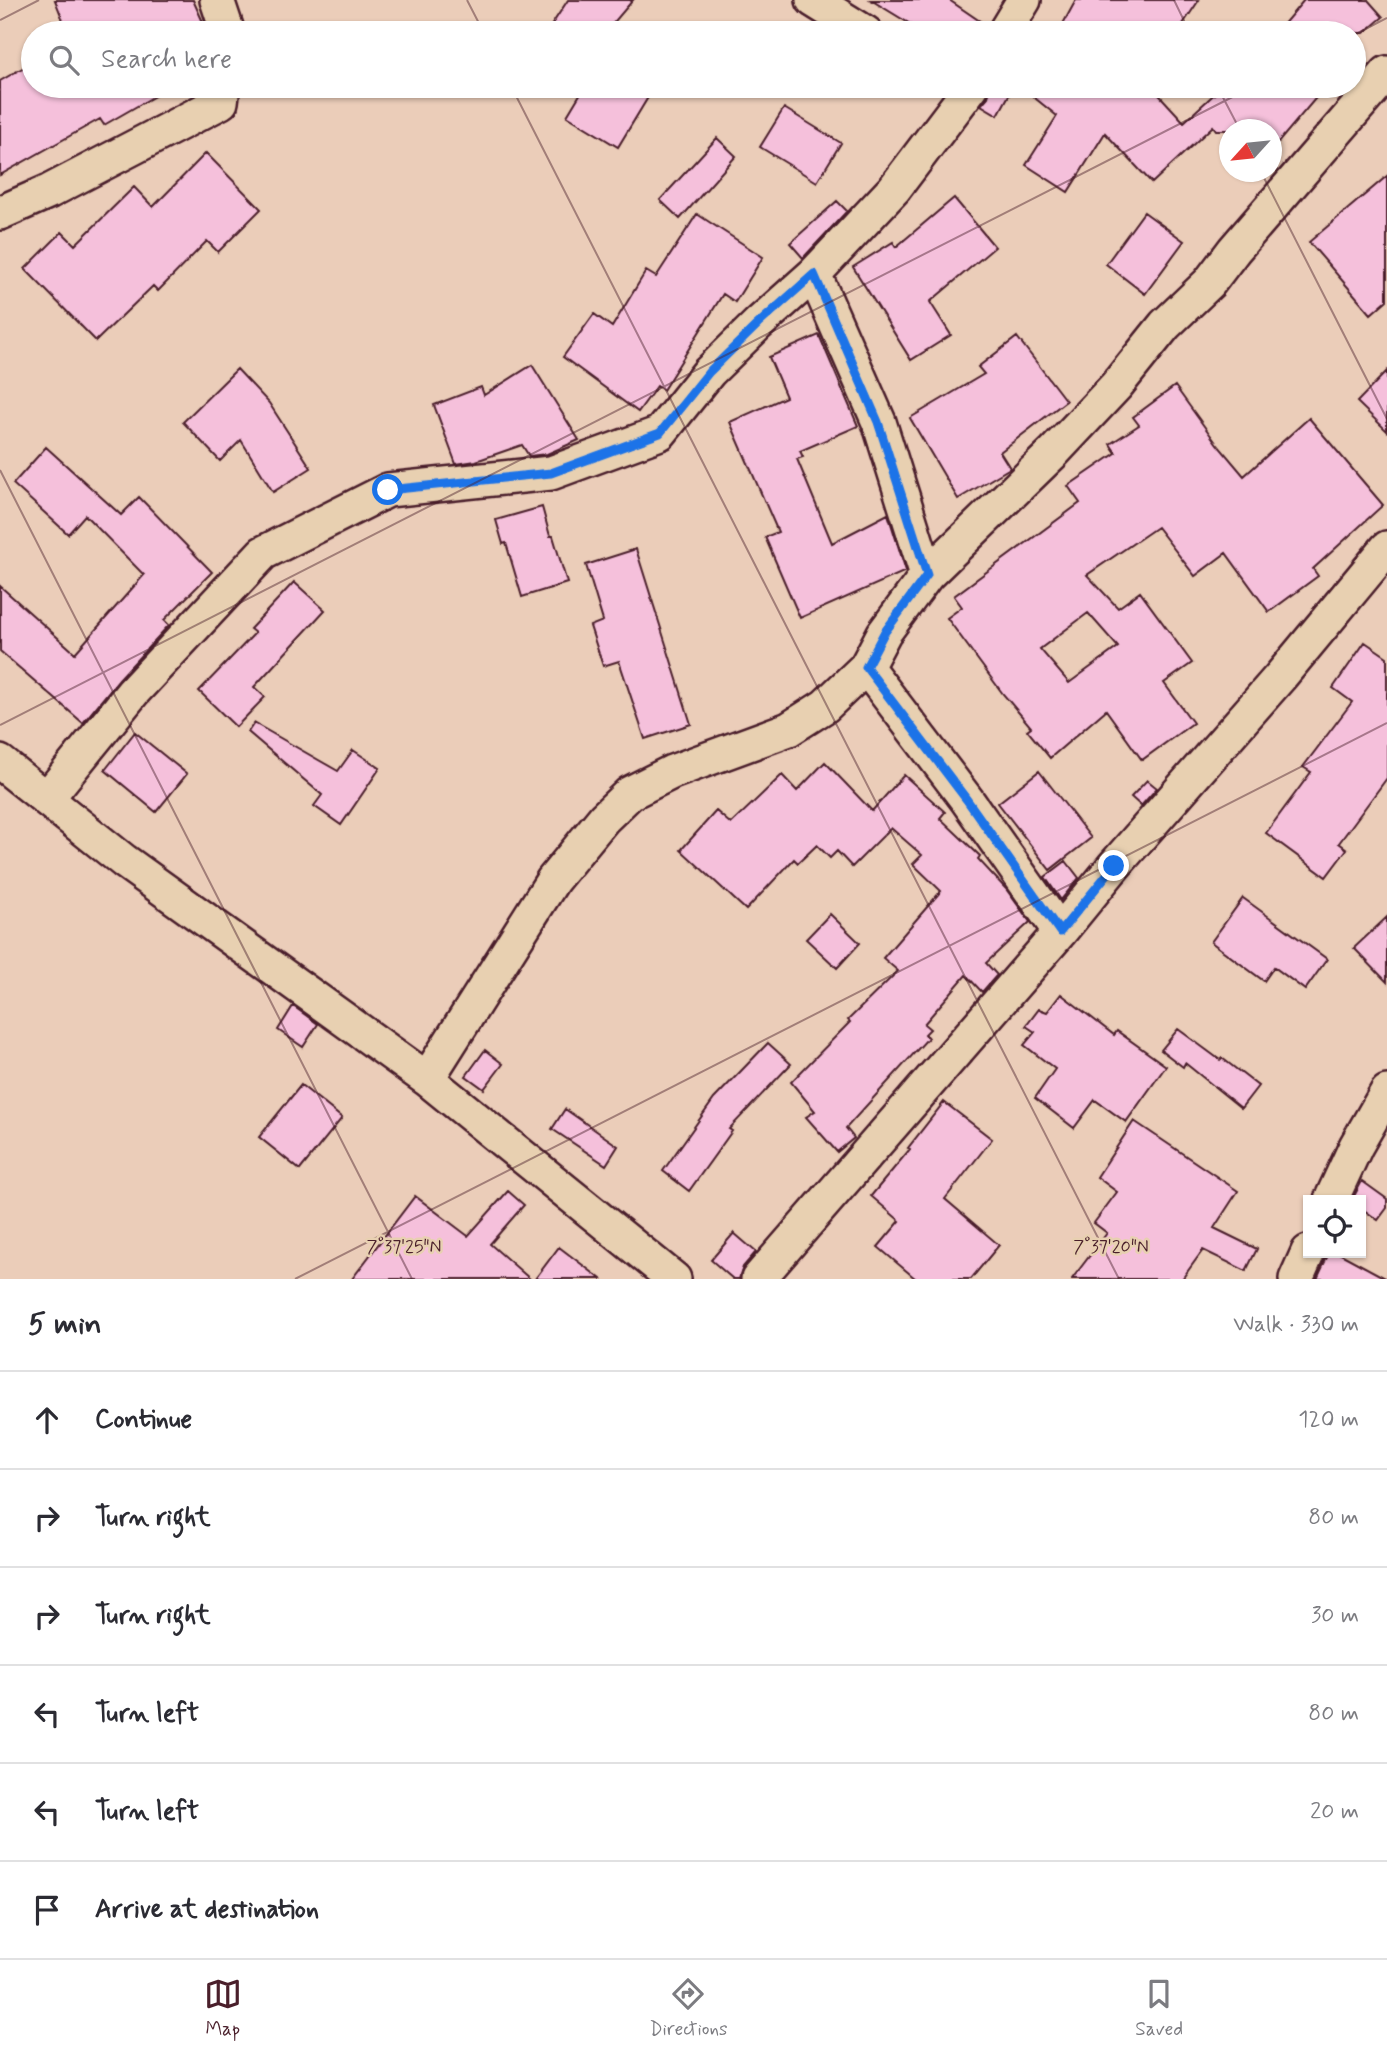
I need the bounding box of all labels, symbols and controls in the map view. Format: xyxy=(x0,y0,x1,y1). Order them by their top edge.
search box xyxy=(21,21,1366,98)
icon: search xyxy=(45,41,83,79)
text: Search here xyxy=(101,43,232,77)
north arrow xyxy=(1219,119,1282,182)
route start xyxy=(372,474,403,505)
route end xyxy=(1098,850,1129,881)
map controls xyxy=(1303,1195,1366,1258)
button: locate xyxy=(1303,1195,1366,1258)
text: 7°37'25"N xyxy=(367,1235,441,1259)
text: 7°37'20"N xyxy=(1073,1235,1149,1259)
text: 5 min xyxy=(28,1305,102,1344)
text: Walk · 330 m xyxy=(1233,1310,1359,1340)
icon: ahead xyxy=(28,1401,66,1439)
text: Continue xyxy=(95,1403,192,1437)
text: 120 m xyxy=(1298,1405,1359,1435)
icon: right xyxy=(28,1499,66,1537)
text: Turn right xyxy=(95,1501,211,1535)
text: 80 m xyxy=(1308,1503,1359,1533)
icon: right xyxy=(28,1597,66,1635)
text: Turn right xyxy=(95,1599,211,1633)
text: 30 m xyxy=(1311,1601,1359,1631)
icon: left xyxy=(28,1695,66,1733)
text: Turn left xyxy=(95,1697,199,1731)
text: 80 m xyxy=(1308,1699,1359,1729)
icon: left xyxy=(28,1793,66,1831)
text: Turn left xyxy=(95,1795,199,1829)
text: 20 m xyxy=(1310,1797,1359,1827)
icon: arrive xyxy=(28,1891,66,1929)
text: Arrive at destination xyxy=(95,1893,319,1927)
tab: Map xyxy=(204,1975,242,2042)
tab: Directions xyxy=(649,1975,728,2042)
tab: Saved xyxy=(1135,1975,1183,2042)

